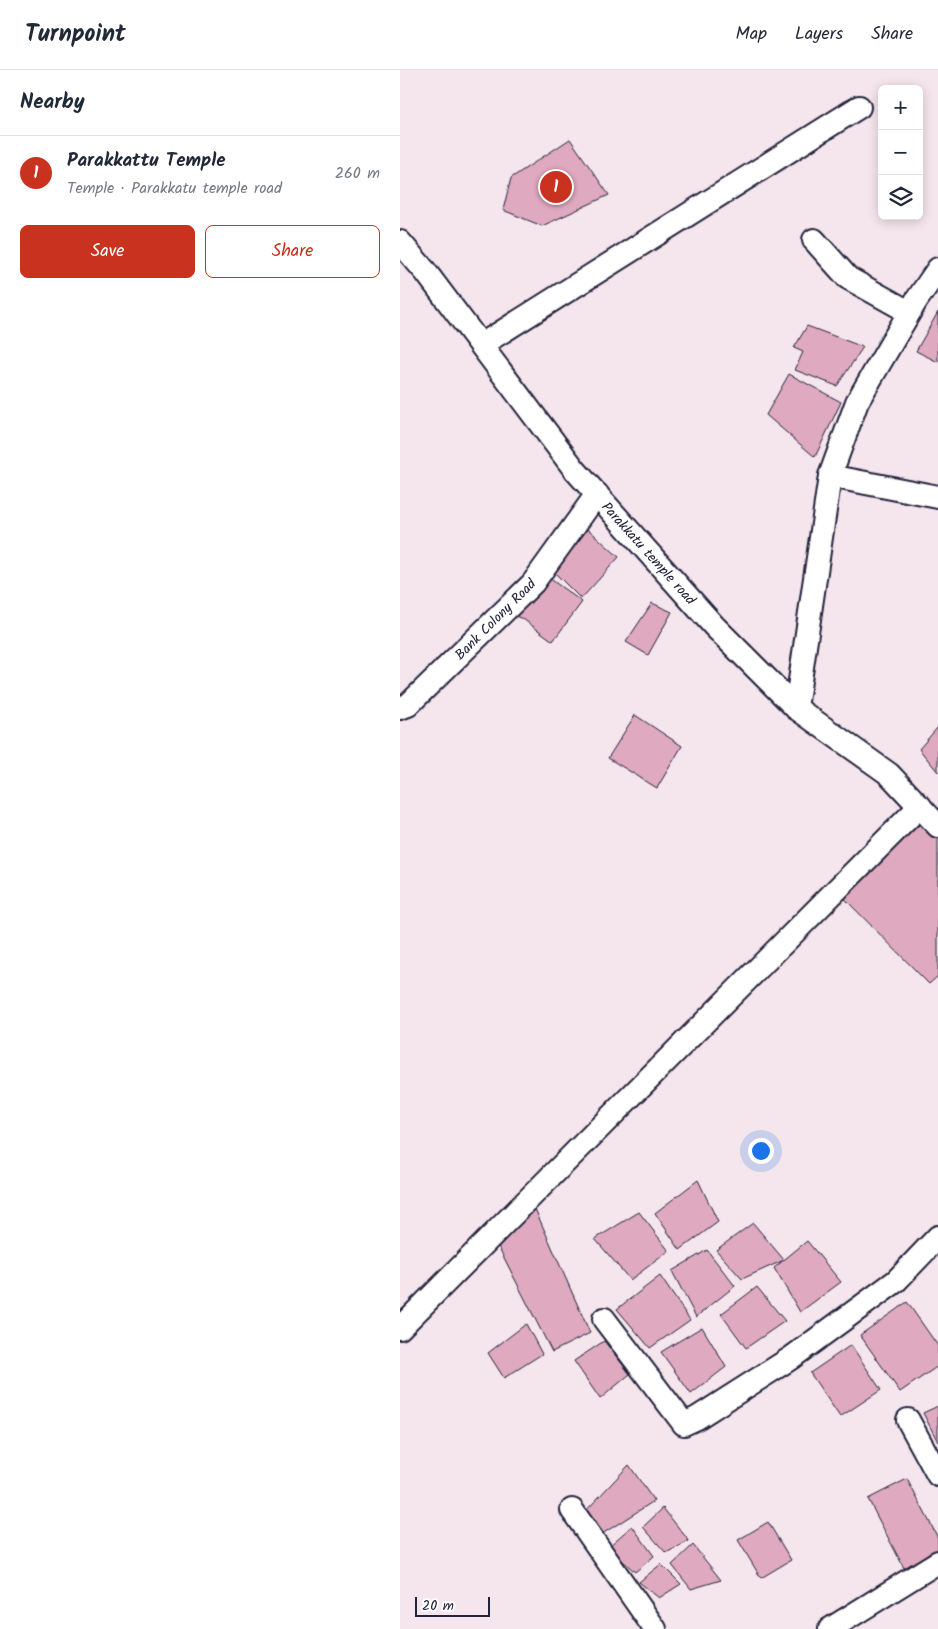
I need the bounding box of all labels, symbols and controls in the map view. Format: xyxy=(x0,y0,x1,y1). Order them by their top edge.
text: Turnpoint xyxy=(25,15,126,54)
text: Map xyxy=(736,20,767,49)
text: Layers xyxy=(795,20,843,49)
text: Share xyxy=(871,20,913,49)
map controls xyxy=(878,85,923,220)
button: + xyxy=(878,85,923,130)
text: Nearby xyxy=(20,86,85,119)
button: − xyxy=(878,130,923,175)
text: Parakkattu Temple xyxy=(67,146,226,176)
text: 1 xyxy=(34,161,38,186)
text: 260 m xyxy=(335,161,380,186)
pin: 1 xyxy=(540,168,572,206)
button: layers xyxy=(878,175,923,220)
text: Temple · Parakkatu temple road xyxy=(67,176,282,201)
button: Save xyxy=(20,225,195,278)
button: Share xyxy=(205,225,380,278)
street label: Parakkatu temple road xyxy=(596,497,701,611)
street label: Bank Colony Road xyxy=(450,573,542,665)
your location xyxy=(748,1138,774,1164)
scale bar xyxy=(415,1594,490,1617)
text: 20 m xyxy=(422,1595,454,1617)

